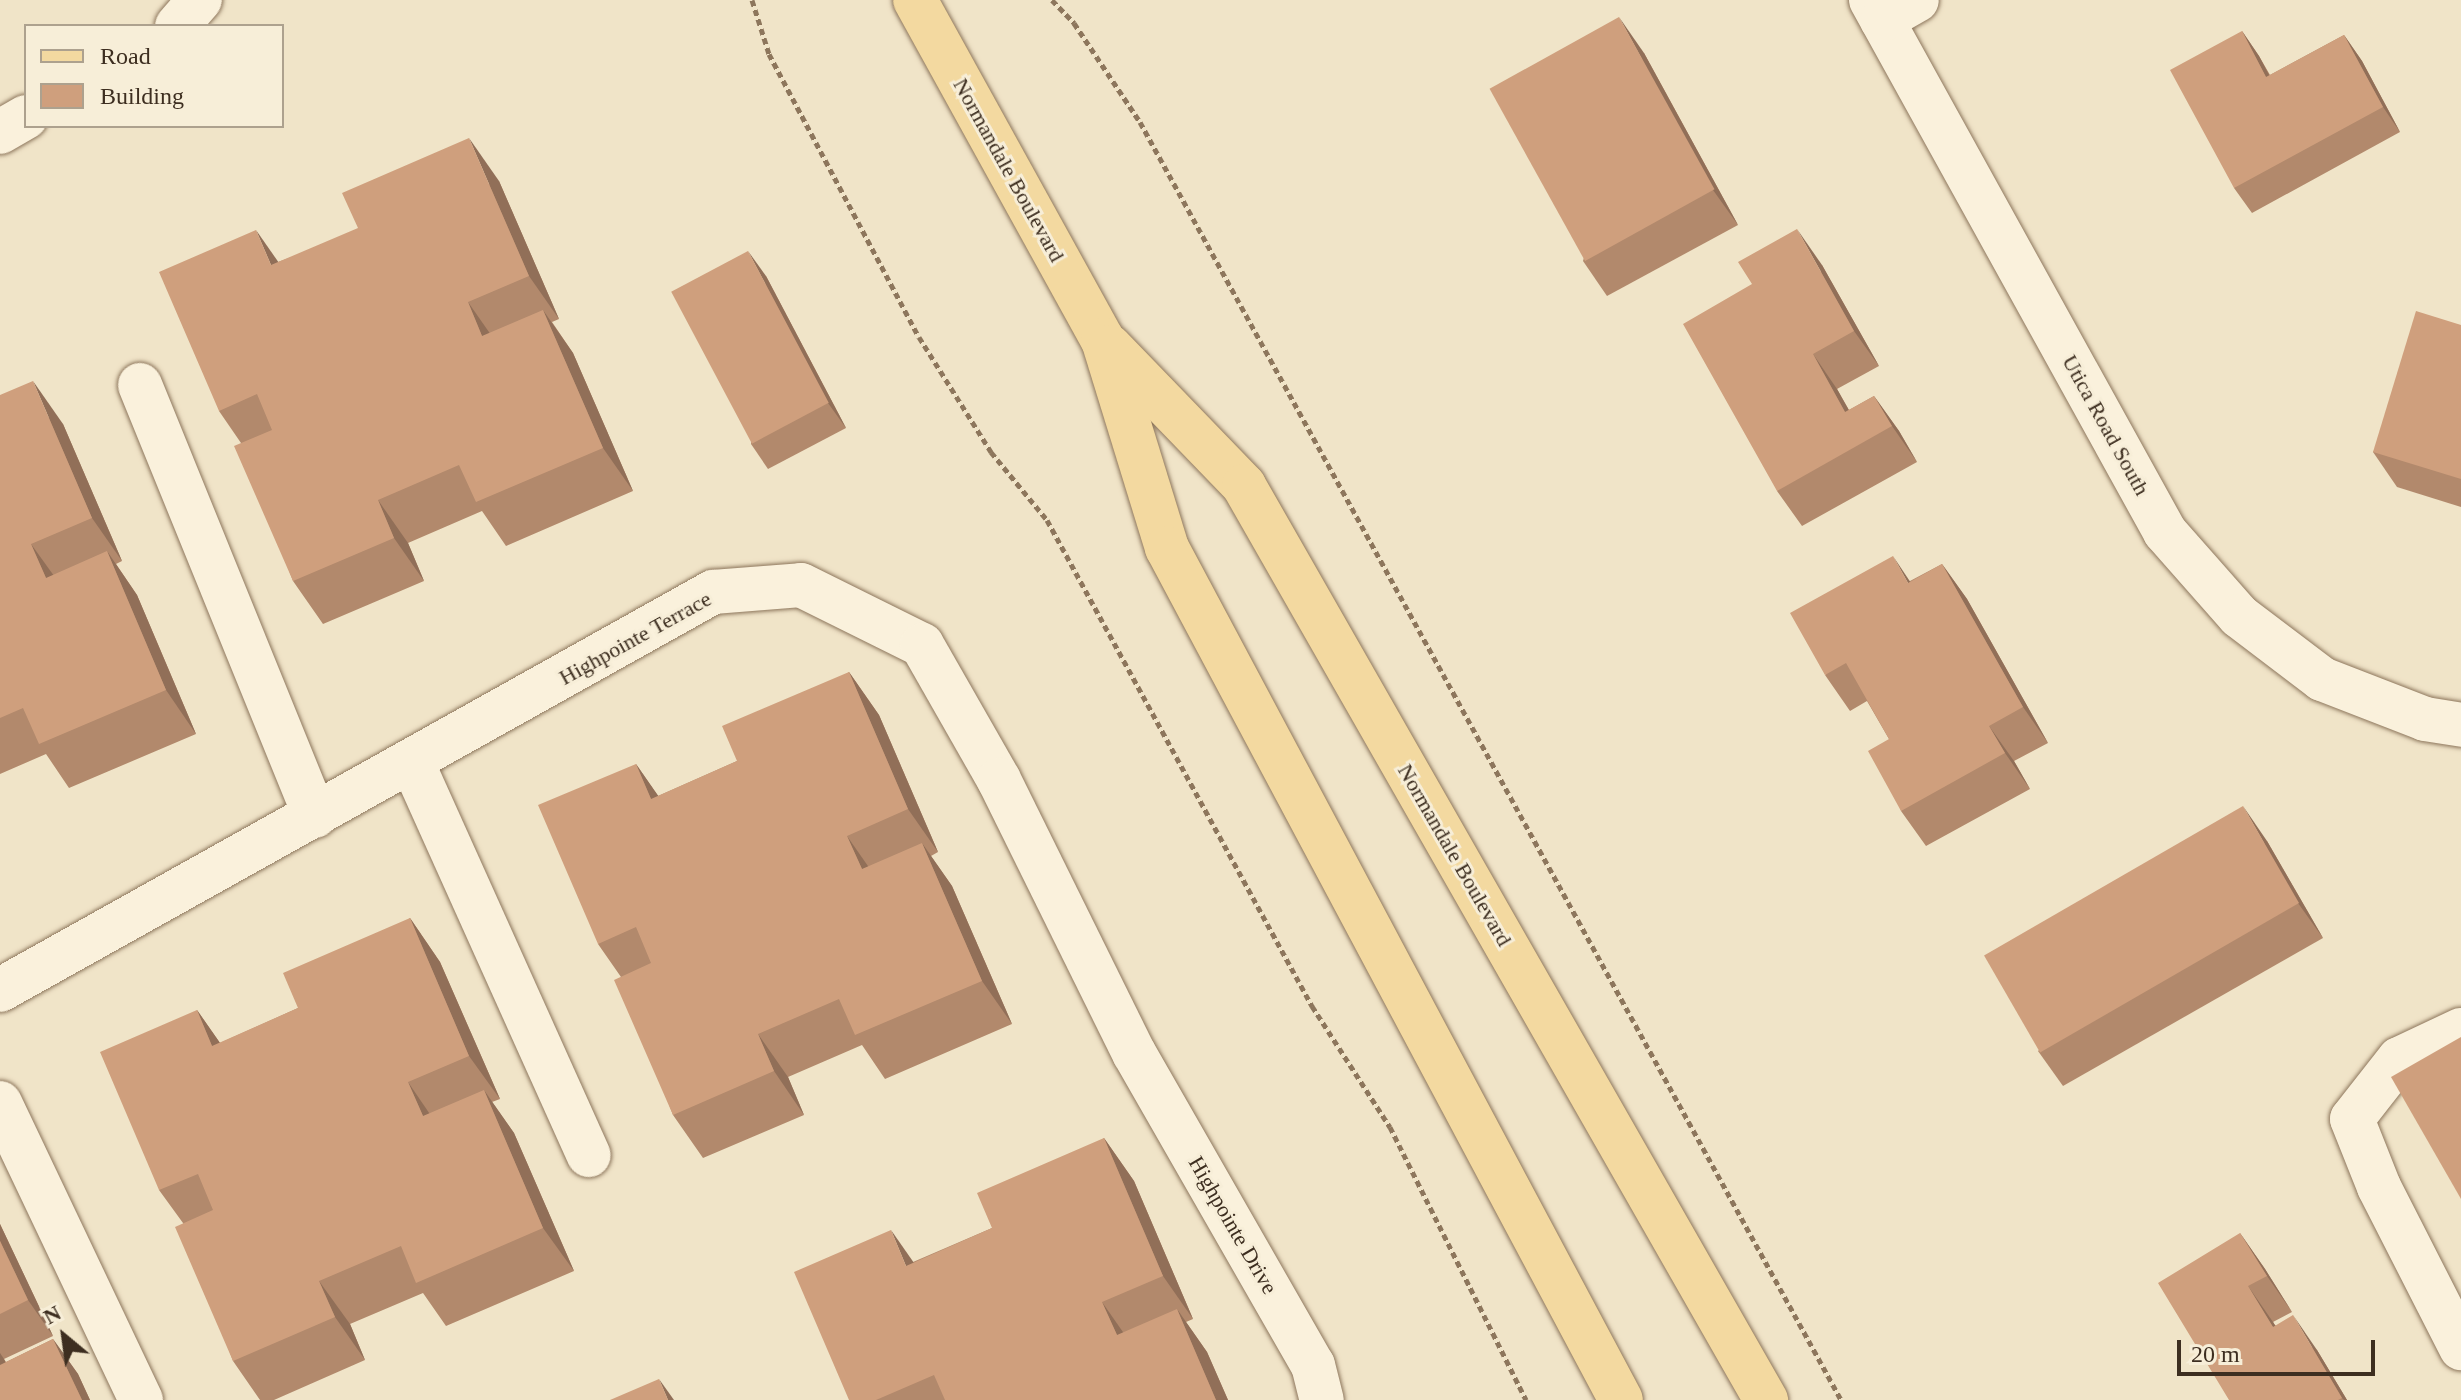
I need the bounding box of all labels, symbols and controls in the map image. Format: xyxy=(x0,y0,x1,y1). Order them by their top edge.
legend xyxy=(24,24,284,128)
text: Road xyxy=(100,43,151,69)
street label: Normandale Boulevard xyxy=(948,74,1070,266)
text: Building xyxy=(100,83,184,109)
street label: Utica Road South xyxy=(2057,350,2155,500)
street label: Highpointe Terrace xyxy=(554,585,716,691)
street label: Normandale Boulevard xyxy=(1392,759,1518,951)
street label: Highpointe Drive xyxy=(1183,1151,1283,1299)
north arrow xyxy=(24,1296,104,1376)
text: N xyxy=(39,1300,65,1329)
scale bar xyxy=(2181,1324,2379,1374)
text: 20 m xyxy=(2191,1341,2240,1367)

